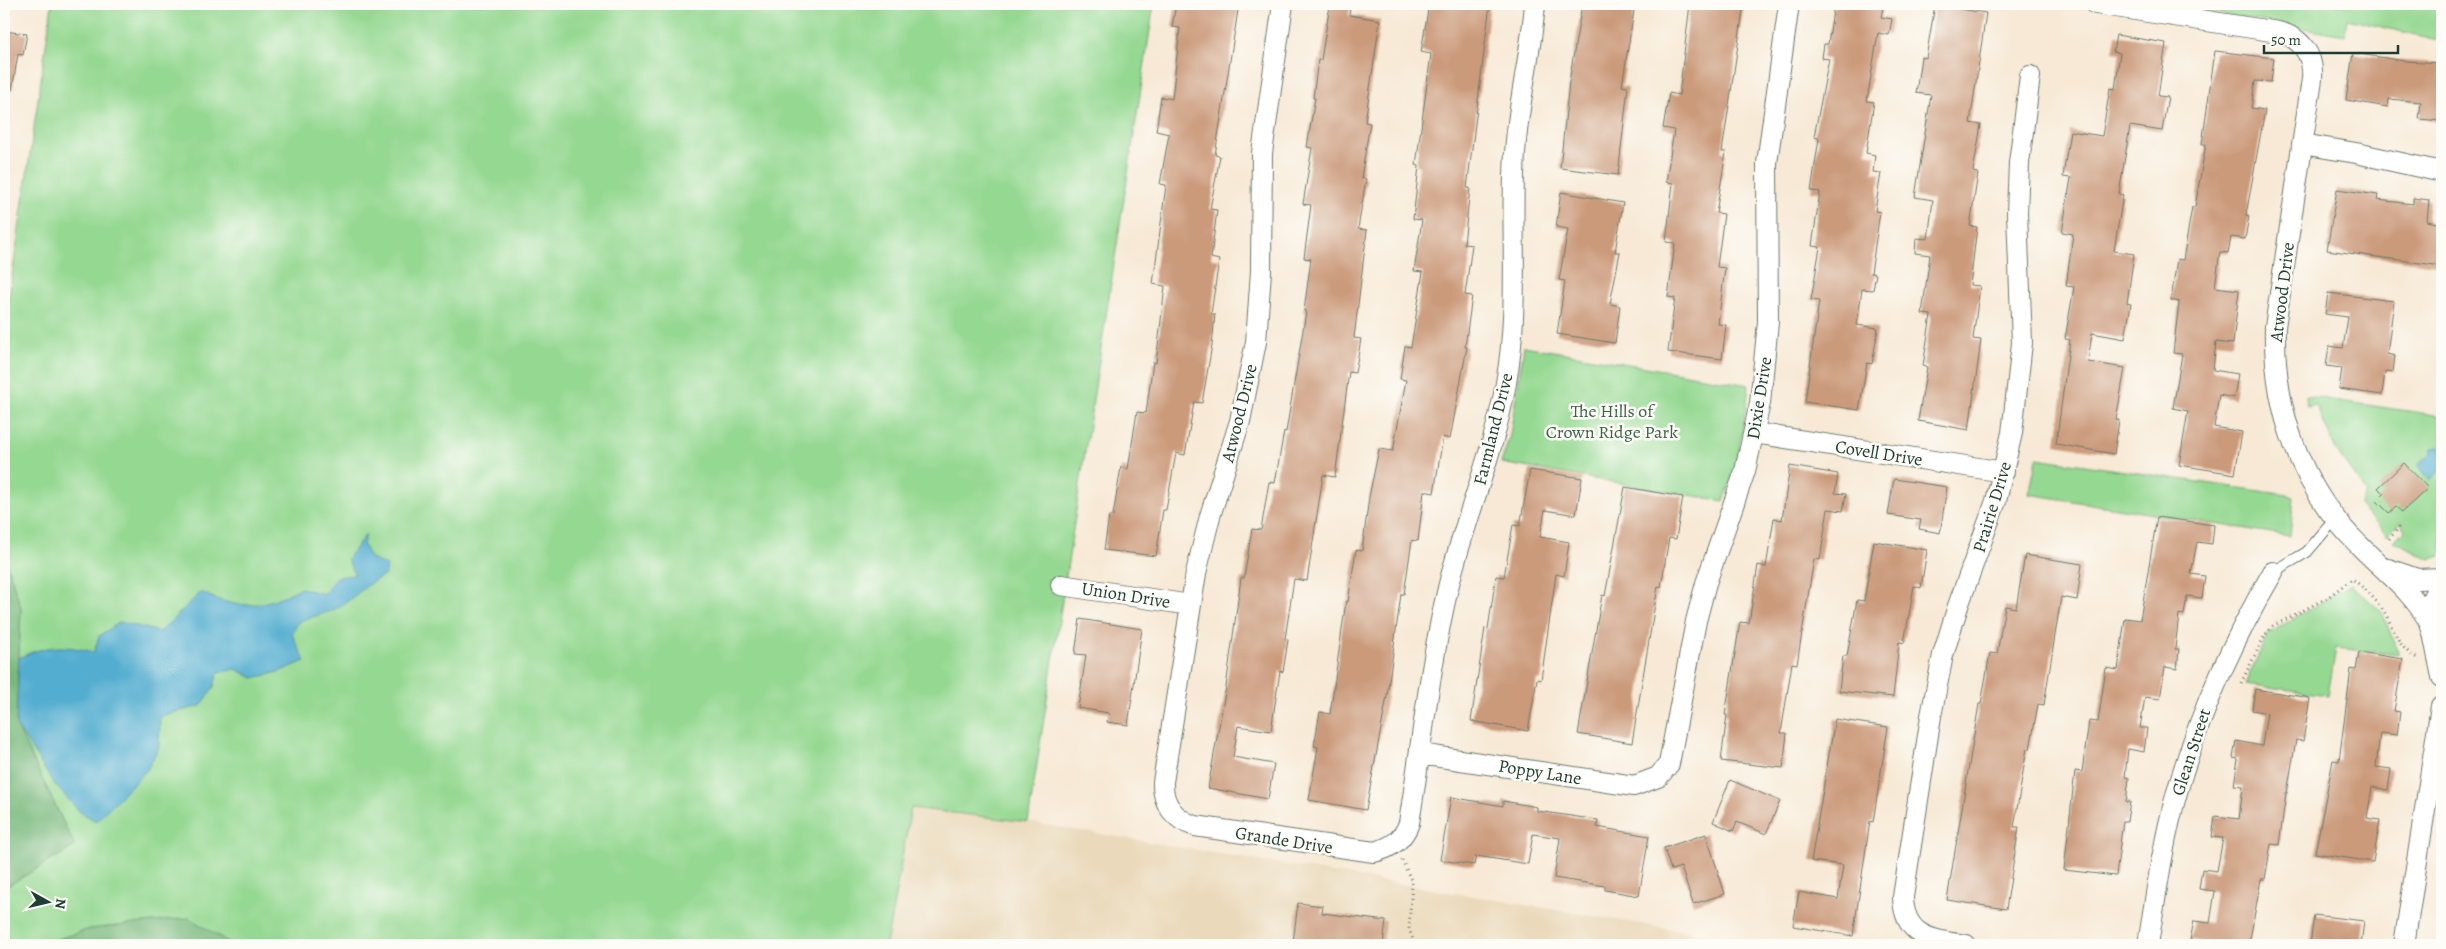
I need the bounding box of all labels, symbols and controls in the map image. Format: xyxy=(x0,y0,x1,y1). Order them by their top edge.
scale bar xyxy=(2264,22,2397,54)
text: 50 m xyxy=(2271,30,2301,50)
street label: Atwood Drive xyxy=(2264,241,2300,344)
street label: Dixie Drive xyxy=(1741,355,1777,441)
street label: Atwood Drive xyxy=(1215,361,1263,466)
street label: Farmland Drive xyxy=(1467,370,1519,488)
park label: The Hills of Crown Ridge Park xyxy=(1546,399,1678,444)
street label: Covell Drive xyxy=(1834,434,1924,472)
street label: Prairie Drive xyxy=(1967,459,2017,555)
street label: Union Drive xyxy=(1080,576,1172,614)
street label: Glean Street xyxy=(2166,705,2216,799)
street label: Poppy Lane xyxy=(1497,754,1583,790)
street label: Grande Drive xyxy=(1234,820,1334,860)
north arrow xyxy=(22,876,72,926)
text: N xyxy=(50,897,70,910)

